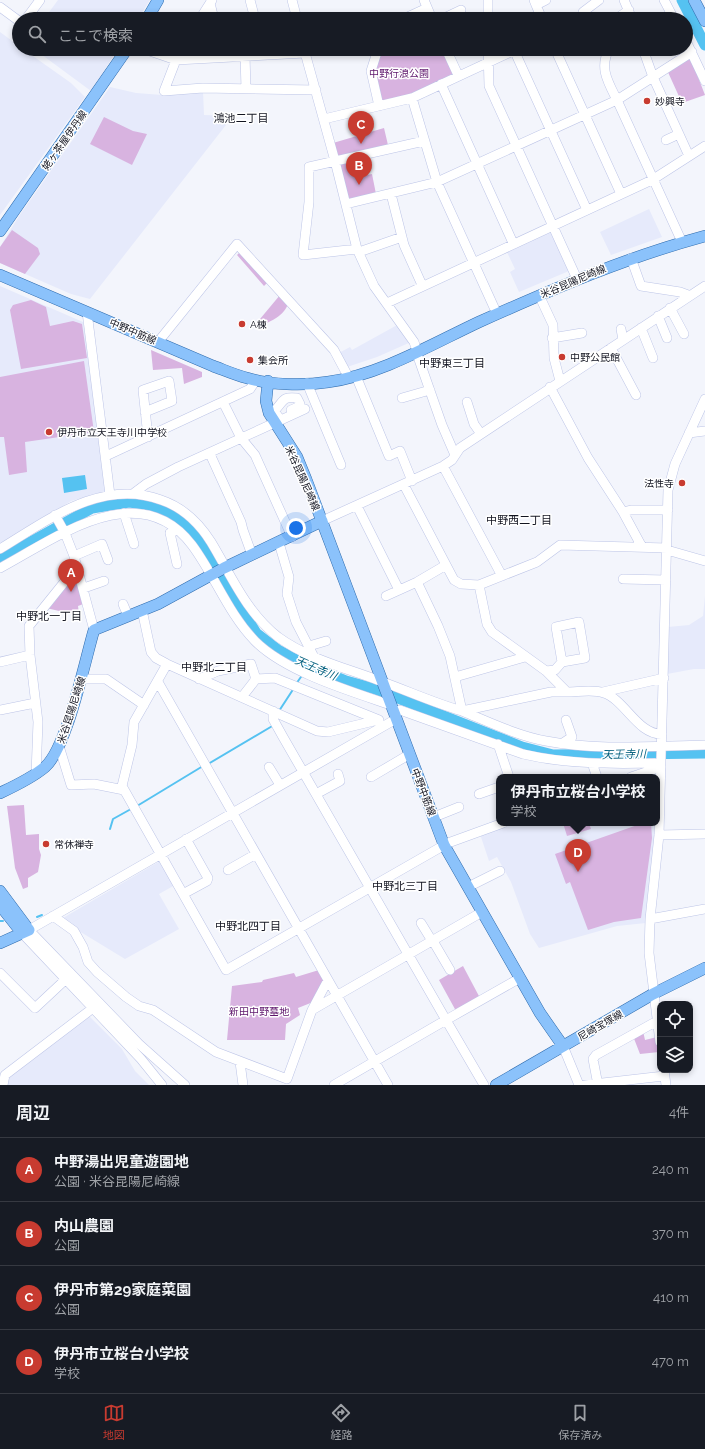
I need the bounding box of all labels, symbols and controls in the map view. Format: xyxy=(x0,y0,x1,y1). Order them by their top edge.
search box xyxy=(12,12,693,56)
icon: search xyxy=(26,23,48,45)
text: ここで検索 xyxy=(58,27,133,45)
park label: 中野行浪公園 xyxy=(369,68,429,79)
marker: 妙興寺 xyxy=(642,96,652,106)
place label: 妙興寺 xyxy=(655,96,685,107)
street label: 姥ヶ茶屋伊丹線 xyxy=(40,108,89,172)
pin: C xyxy=(348,111,374,144)
district label: 鴻池二丁目 xyxy=(214,112,269,125)
pin: B xyxy=(346,152,372,185)
street label: 米谷昆陽尼崎線 xyxy=(539,263,608,300)
street label: 中野中筋線 xyxy=(108,317,158,346)
marker: A棟 xyxy=(237,319,247,329)
place label: A棟 xyxy=(250,319,267,330)
marker: 中野公民館 xyxy=(557,352,567,362)
place label: 中野公民館 xyxy=(570,352,620,363)
marker: 集会所 xyxy=(245,355,255,365)
place label: 集会所 xyxy=(258,355,288,366)
district label: 中野東三丁目 xyxy=(419,357,485,370)
marker: 伊丹市立天王寺川中学校 xyxy=(44,427,54,437)
place label: 伊丹市立天王寺川中学校 xyxy=(57,427,167,438)
street label: 米谷昆陽尼崎線 xyxy=(283,444,322,512)
place label: 法性寺 xyxy=(644,478,674,489)
marker: 法性寺 xyxy=(677,478,687,488)
district label: 中野西二丁目 xyxy=(486,514,552,527)
your location xyxy=(286,518,306,538)
pin: A xyxy=(58,559,84,592)
district label: 中野北一丁目 xyxy=(16,610,82,623)
water label: 天王寺川 xyxy=(293,654,340,683)
district label: 中野北二丁目 xyxy=(181,661,247,674)
street label: 米谷昆陽尼崎線 xyxy=(55,675,88,745)
water label: 天王寺川 xyxy=(602,748,647,761)
street label: 中野中筋線 xyxy=(409,767,438,817)
popup xyxy=(496,774,660,826)
text: 伊丹市立桜台小学校 xyxy=(510,783,646,801)
text: 学校 xyxy=(510,804,537,819)
marker: 常休禅寺 xyxy=(41,839,51,849)
place label: 常休禅寺 xyxy=(54,839,94,850)
pin: D xyxy=(565,839,591,872)
district label: 中野北三丁目 xyxy=(372,880,438,893)
district label: 中野北四丁目 xyxy=(215,920,281,933)
map controls xyxy=(657,1001,693,1073)
button: locate xyxy=(657,1001,693,1037)
park label: 新田中野墓地 xyxy=(229,1006,290,1017)
street label: 尼崎宝塚線 xyxy=(576,1008,625,1043)
button: layers xyxy=(657,1037,693,1073)
text: 周辺 xyxy=(16,1103,50,1123)
text: 4件 xyxy=(669,1105,689,1120)
text: 中野湯出児童遊園地 xyxy=(54,1153,189,1171)
text: A xyxy=(25,1162,33,1177)
text: 240 m xyxy=(652,1162,689,1177)
text: 公園 · 米谷昆陽尼崎線 xyxy=(54,1174,180,1189)
text: 内山農園 xyxy=(54,1217,114,1235)
text: B xyxy=(25,1226,33,1241)
text: 370 m xyxy=(652,1226,689,1241)
text: 公園 xyxy=(54,1238,80,1253)
text: 伊丹市第29家庭菜園 xyxy=(54,1281,191,1299)
text: C xyxy=(25,1290,33,1305)
text: 410 m xyxy=(653,1290,689,1305)
text: 公園 xyxy=(54,1302,80,1317)
text: 伊丹市立桜台小学校 xyxy=(54,1345,189,1363)
text: D xyxy=(24,1354,34,1369)
text: 470 m xyxy=(652,1354,689,1369)
text: 学校 xyxy=(54,1366,80,1381)
tab: 地図 xyxy=(103,1402,125,1442)
tab: 経路 xyxy=(330,1402,352,1442)
tab: 保存済み xyxy=(558,1402,602,1442)

